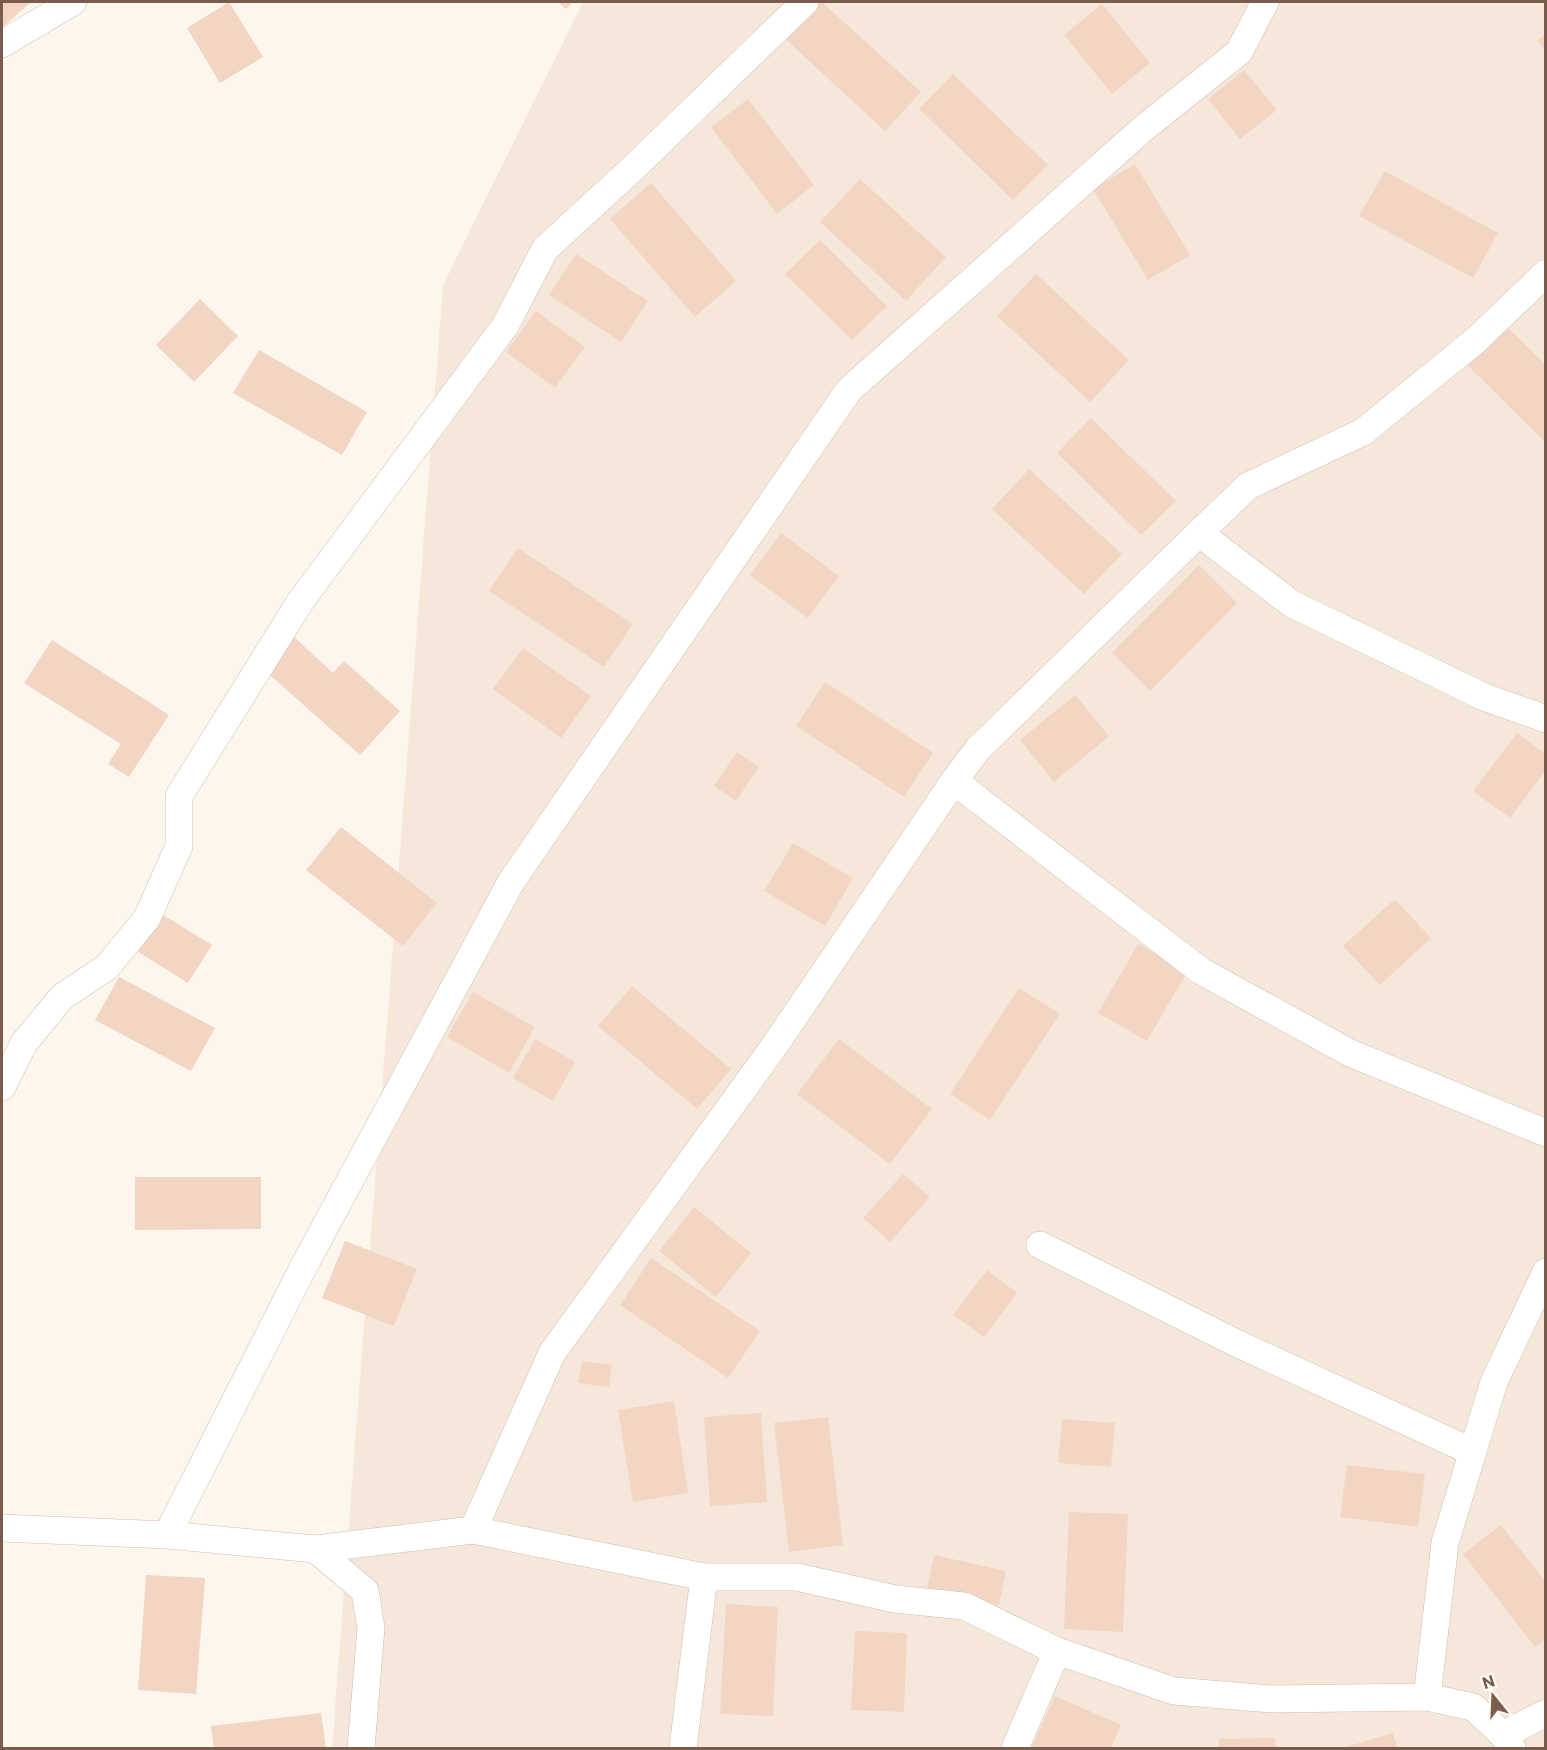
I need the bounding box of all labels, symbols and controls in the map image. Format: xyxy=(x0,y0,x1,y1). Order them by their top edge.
north arrow xyxy=(1463,1666,1523,1726)
text: N xyxy=(1480,1670,1497,1692)

